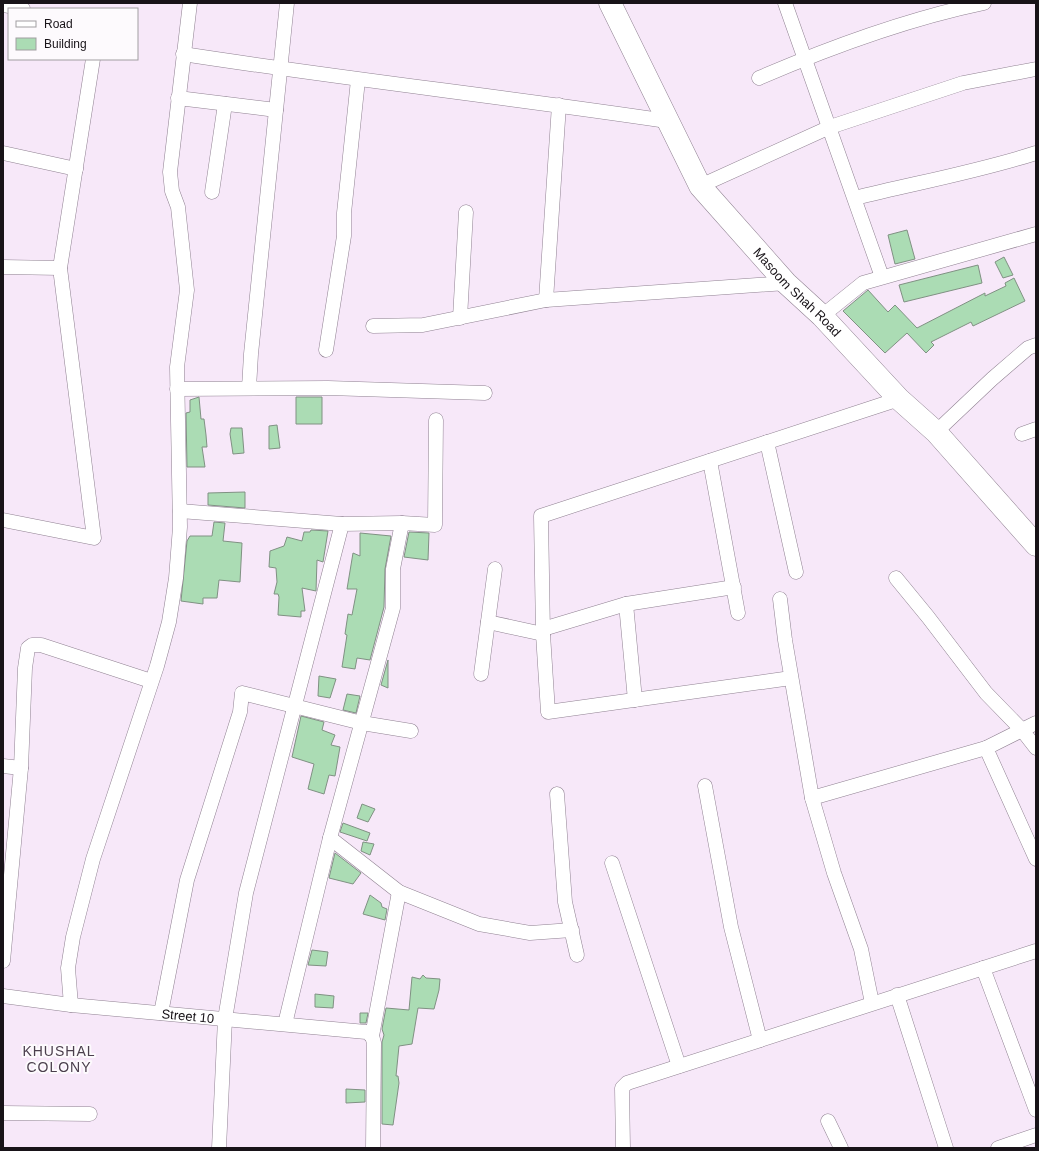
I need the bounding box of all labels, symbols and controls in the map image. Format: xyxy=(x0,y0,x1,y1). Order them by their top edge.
legend xyxy=(8,8,138,60)
text: Road xyxy=(44,17,73,31)
text: Building xyxy=(44,37,87,51)
street label: Masoom Shah Road xyxy=(750,245,844,340)
street label: Street 10 xyxy=(161,1006,215,1026)
district label: KHUSHAL COLONY xyxy=(22,1043,96,1075)

